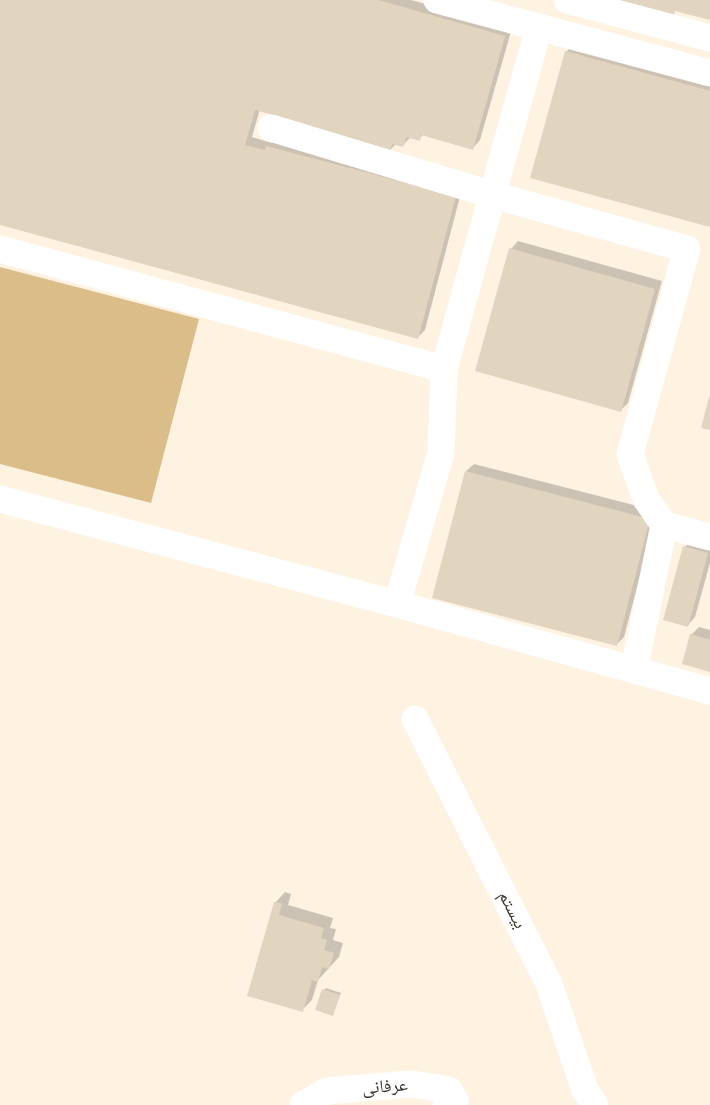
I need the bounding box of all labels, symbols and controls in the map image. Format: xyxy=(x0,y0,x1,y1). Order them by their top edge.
street label: بیستم xyxy=(493,888,531,932)
street label: عرفانی xyxy=(361,1075,409,1099)

